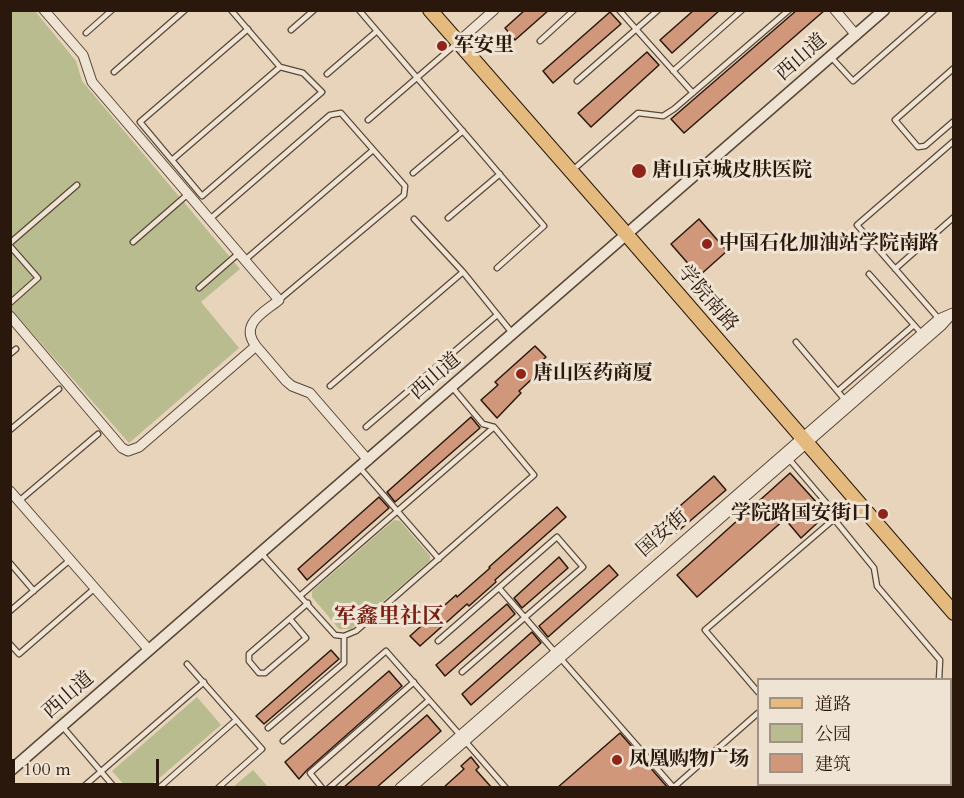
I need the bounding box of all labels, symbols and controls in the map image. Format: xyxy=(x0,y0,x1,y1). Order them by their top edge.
street label: 西山道 xyxy=(771,29,833,87)
place label: 军安里 xyxy=(454,34,514,58)
marker: 军安里 xyxy=(435,39,449,53)
place label: 唐山京城皮肤医院 xyxy=(652,159,812,183)
marker: 唐山京城皮肤医院 xyxy=(630,162,648,180)
place label: 中国石化加油站学院南路 xyxy=(719,232,939,256)
marker: 中国石化加油站学院南路 xyxy=(700,237,714,251)
street label: 学院南路 xyxy=(672,261,742,337)
street label: 西山道 xyxy=(405,348,467,406)
place label: 唐山医药商厦 xyxy=(533,362,653,386)
marker: 唐山医药商厦 xyxy=(514,367,528,381)
place label: 学院路国安街口 xyxy=(731,502,871,526)
street label: 国安街 xyxy=(632,505,694,563)
marker: 学院路国安街口 xyxy=(876,507,890,521)
district label: 军鑫里社区 xyxy=(334,605,444,631)
street label: 西山道 xyxy=(38,667,100,725)
legend xyxy=(757,678,952,786)
text: 道路 xyxy=(815,692,851,717)
text: 公园 xyxy=(815,722,851,747)
scale bar xyxy=(15,747,162,785)
place label: 凤凰购物广场 xyxy=(629,748,749,772)
text: 建筑 xyxy=(815,752,851,777)
marker: 凤凰购物广场 xyxy=(610,753,624,767)
text: 100 m xyxy=(23,757,71,782)

